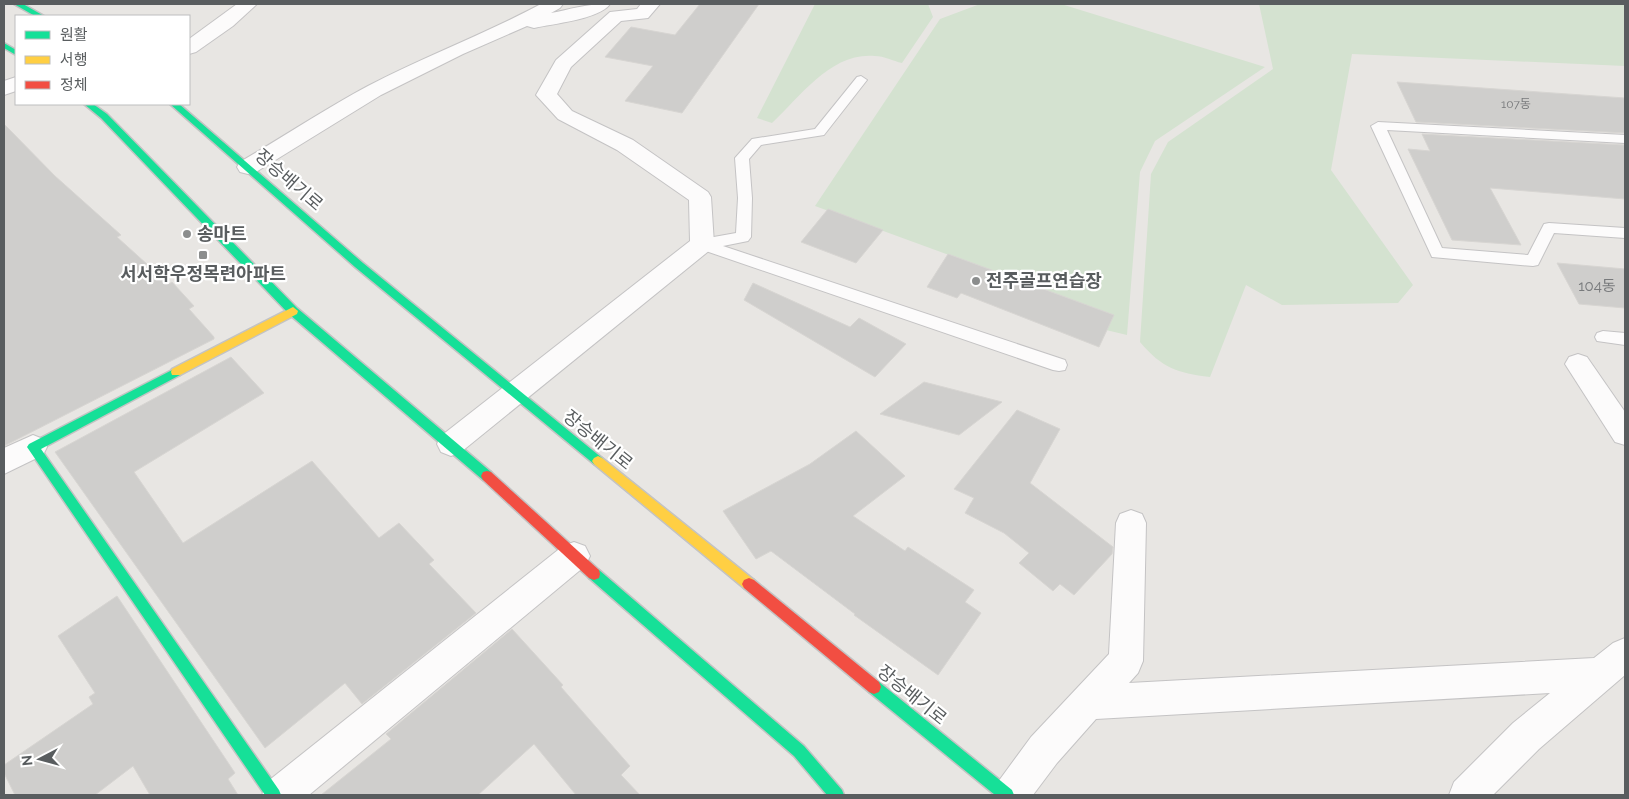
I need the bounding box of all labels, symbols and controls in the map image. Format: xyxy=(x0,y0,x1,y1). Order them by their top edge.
legend xyxy=(15,15,190,105)
text: 원활 xyxy=(60,26,88,44)
text: 서행 xyxy=(60,51,88,69)
text: 정체 xyxy=(60,76,88,94)
house number: 107동 xyxy=(1501,97,1531,111)
street label: 장승배기로 xyxy=(251,145,327,215)
place label: 송마트 xyxy=(197,223,247,244)
marker: 송마트 xyxy=(181,228,193,240)
marker: 서서학우정목련아파트 xyxy=(197,249,209,261)
place label: 서서학우정목련아파트 xyxy=(120,263,286,284)
place label: 전주골프연습장 xyxy=(986,270,1102,291)
marker: 전주골프연습장 xyxy=(970,275,982,287)
house number: 104동 xyxy=(1578,277,1616,295)
street label: 장승배기로 xyxy=(560,405,637,474)
street label: 장승배기로 xyxy=(874,660,951,729)
north arrow xyxy=(15,734,65,784)
text: N xyxy=(19,754,36,767)

